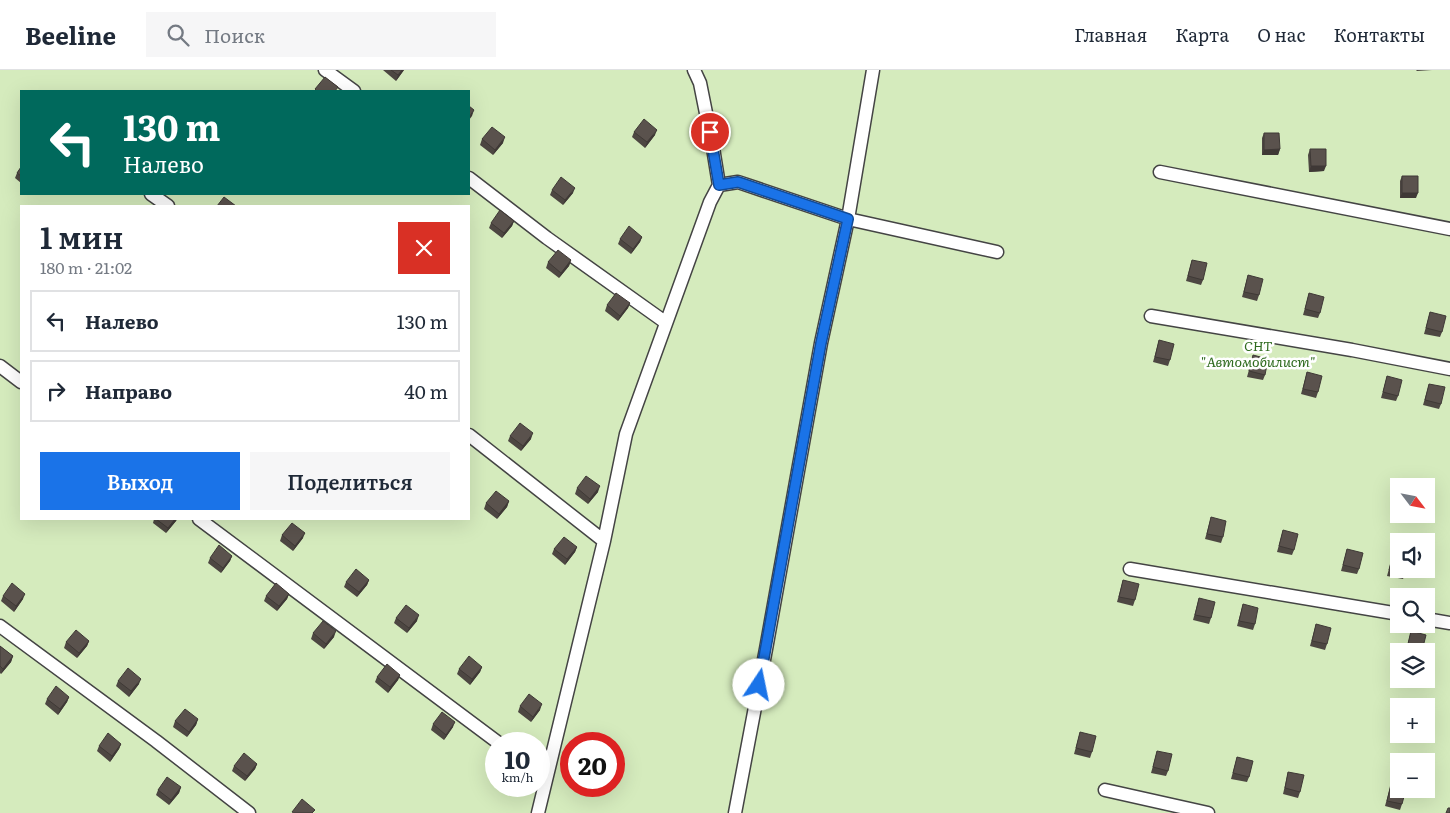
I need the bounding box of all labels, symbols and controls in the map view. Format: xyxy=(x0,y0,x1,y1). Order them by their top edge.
search box xyxy=(146,12,496,57)
text: Beeline xyxy=(25,17,116,52)
icon: search xyxy=(164,21,192,49)
text: Поиск xyxy=(204,21,265,49)
text: Главная xyxy=(1074,21,1147,48)
text: Карта xyxy=(1175,21,1229,48)
text: О нас xyxy=(1257,21,1305,48)
text: Контакты xyxy=(1333,21,1425,48)
text: 130 m xyxy=(123,100,220,152)
icon: left xyxy=(40,110,105,175)
pin xyxy=(689,111,731,153)
icon: arrive xyxy=(696,118,724,146)
text: Налево xyxy=(123,147,204,180)
text: 1 мин xyxy=(40,214,123,258)
button: close xyxy=(398,222,450,274)
text: 180 m · 21:02 xyxy=(40,255,132,279)
icon: left xyxy=(42,307,70,335)
text: Налево xyxy=(85,307,159,335)
text: 130 m xyxy=(397,307,448,335)
park label: СНТ "Автомобилист" xyxy=(1200,335,1316,371)
icon: right xyxy=(42,377,70,405)
text: Направо xyxy=(85,377,172,405)
text: 40 m xyxy=(404,377,448,405)
button: Выход xyxy=(40,452,240,510)
button: Поделиться xyxy=(250,452,450,510)
north arrow xyxy=(1390,478,1435,522)
map controls xyxy=(1390,478,1435,798)
button: sound xyxy=(1390,533,1435,578)
button: search xyxy=(1390,588,1435,633)
button: layers xyxy=(1390,643,1435,688)
position arrow xyxy=(732,658,784,710)
button: + xyxy=(1390,698,1435,743)
speed limit sign: 20 xyxy=(560,732,625,797)
text: 10 xyxy=(505,740,530,777)
button: − xyxy=(1390,753,1435,798)
text: km/h xyxy=(502,768,533,786)

